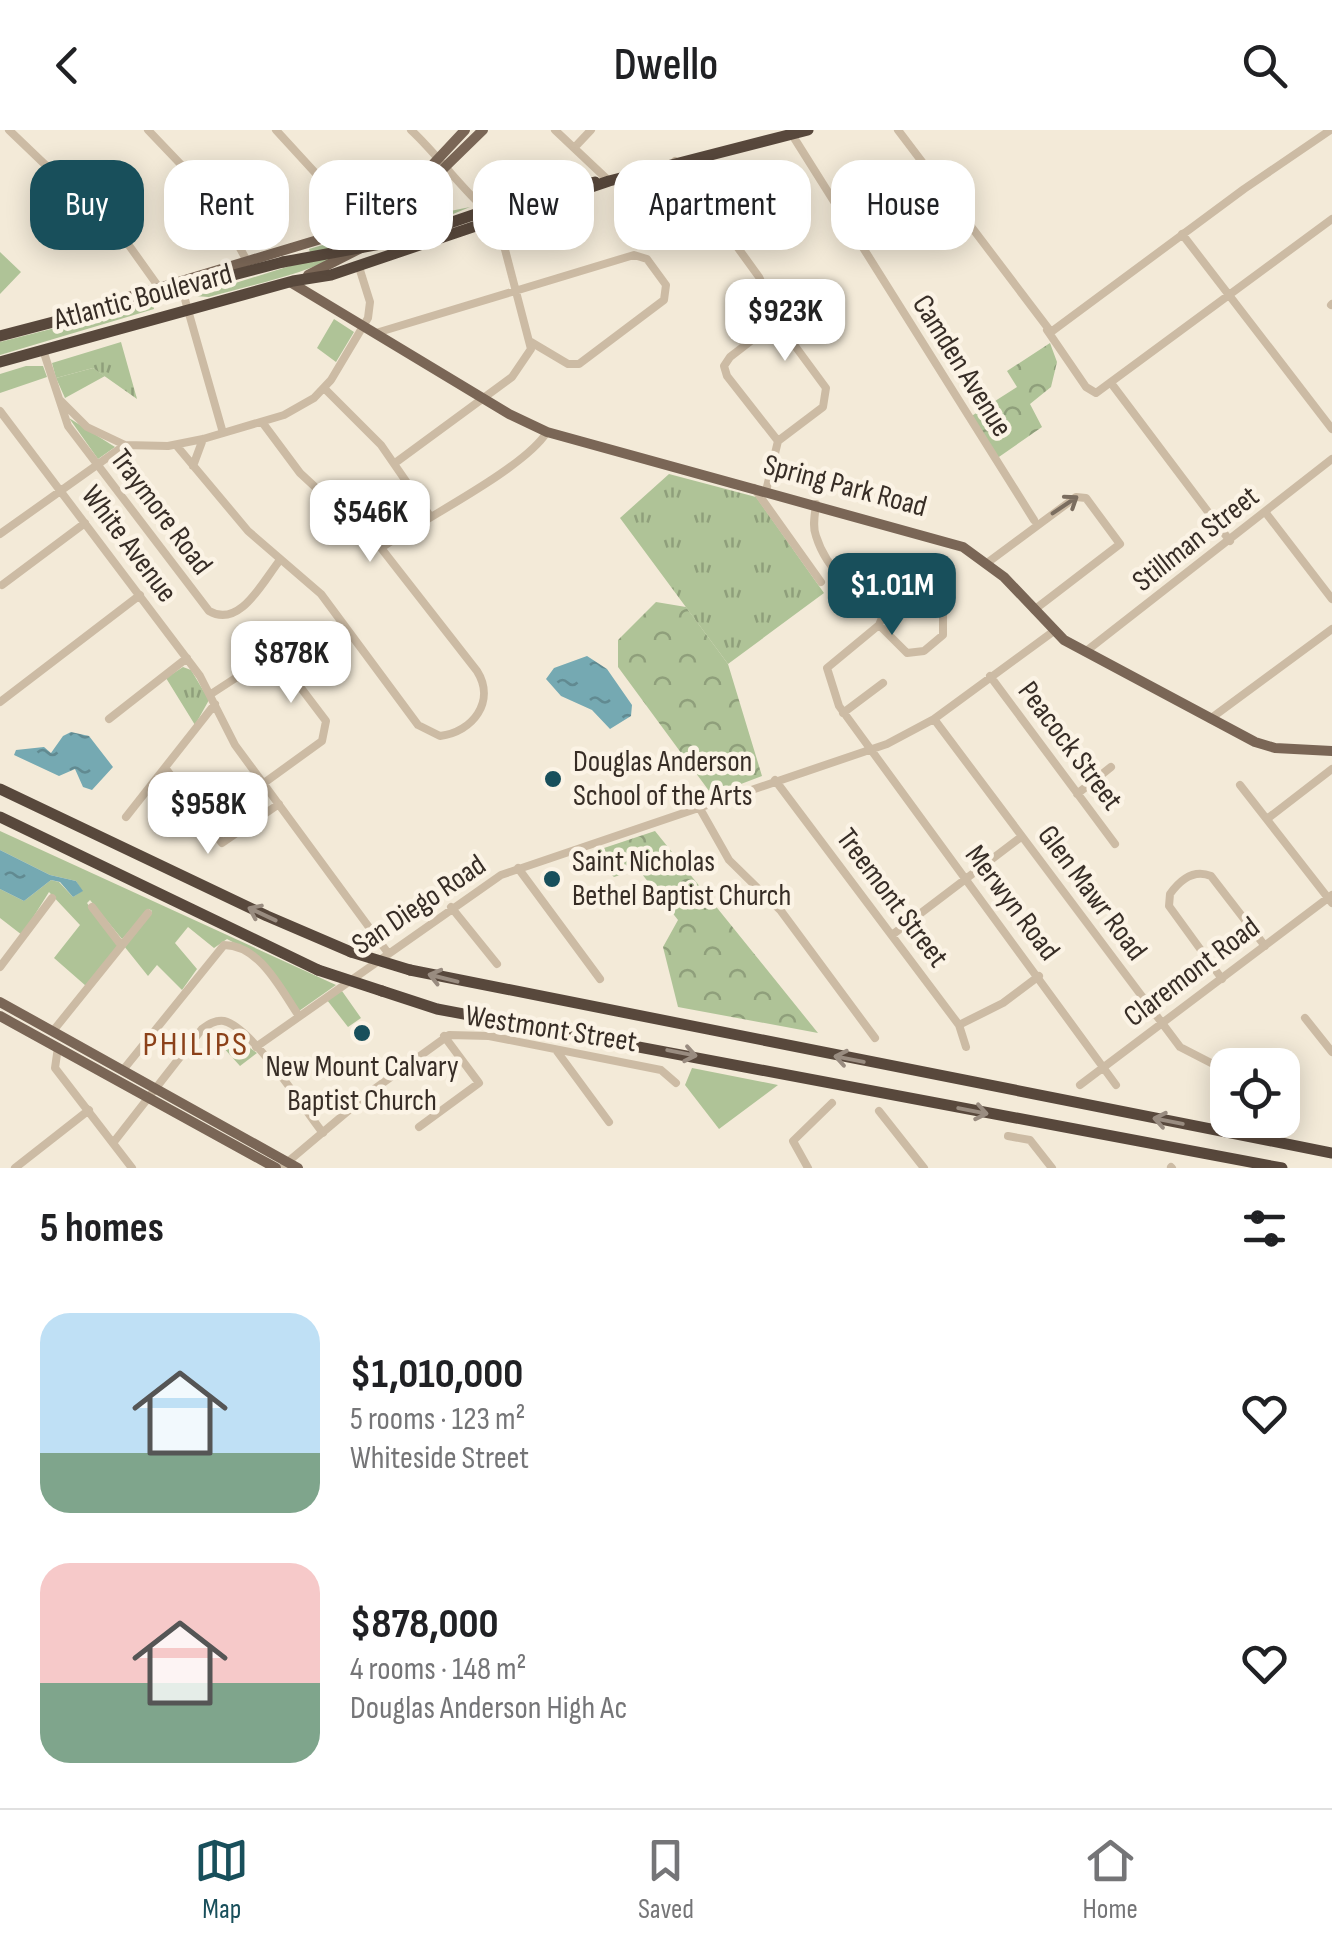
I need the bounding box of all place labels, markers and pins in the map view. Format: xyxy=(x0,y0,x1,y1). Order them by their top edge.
pin: $923K xyxy=(715,279,855,364)
pin: $546K xyxy=(300,480,440,565)
pin: $1.01M xyxy=(811,553,973,638)
pin: $878K xyxy=(221,621,361,706)
place label: Douglas Anderson School of the Arts xyxy=(573,744,752,814)
marker: Douglas Anderson School of the Arts xyxy=(542,768,564,790)
pin: $958K xyxy=(138,772,278,857)
place label: Saint Nicholas Bethel Baptist Church xyxy=(572,844,791,914)
marker: Saint Nicholas Bethel Baptist Church xyxy=(541,868,563,890)
marker: New Mount Calvary Baptist Church xyxy=(351,1022,373,1044)
place label: New Mount Calvary Baptist Church xyxy=(266,1049,459,1119)

